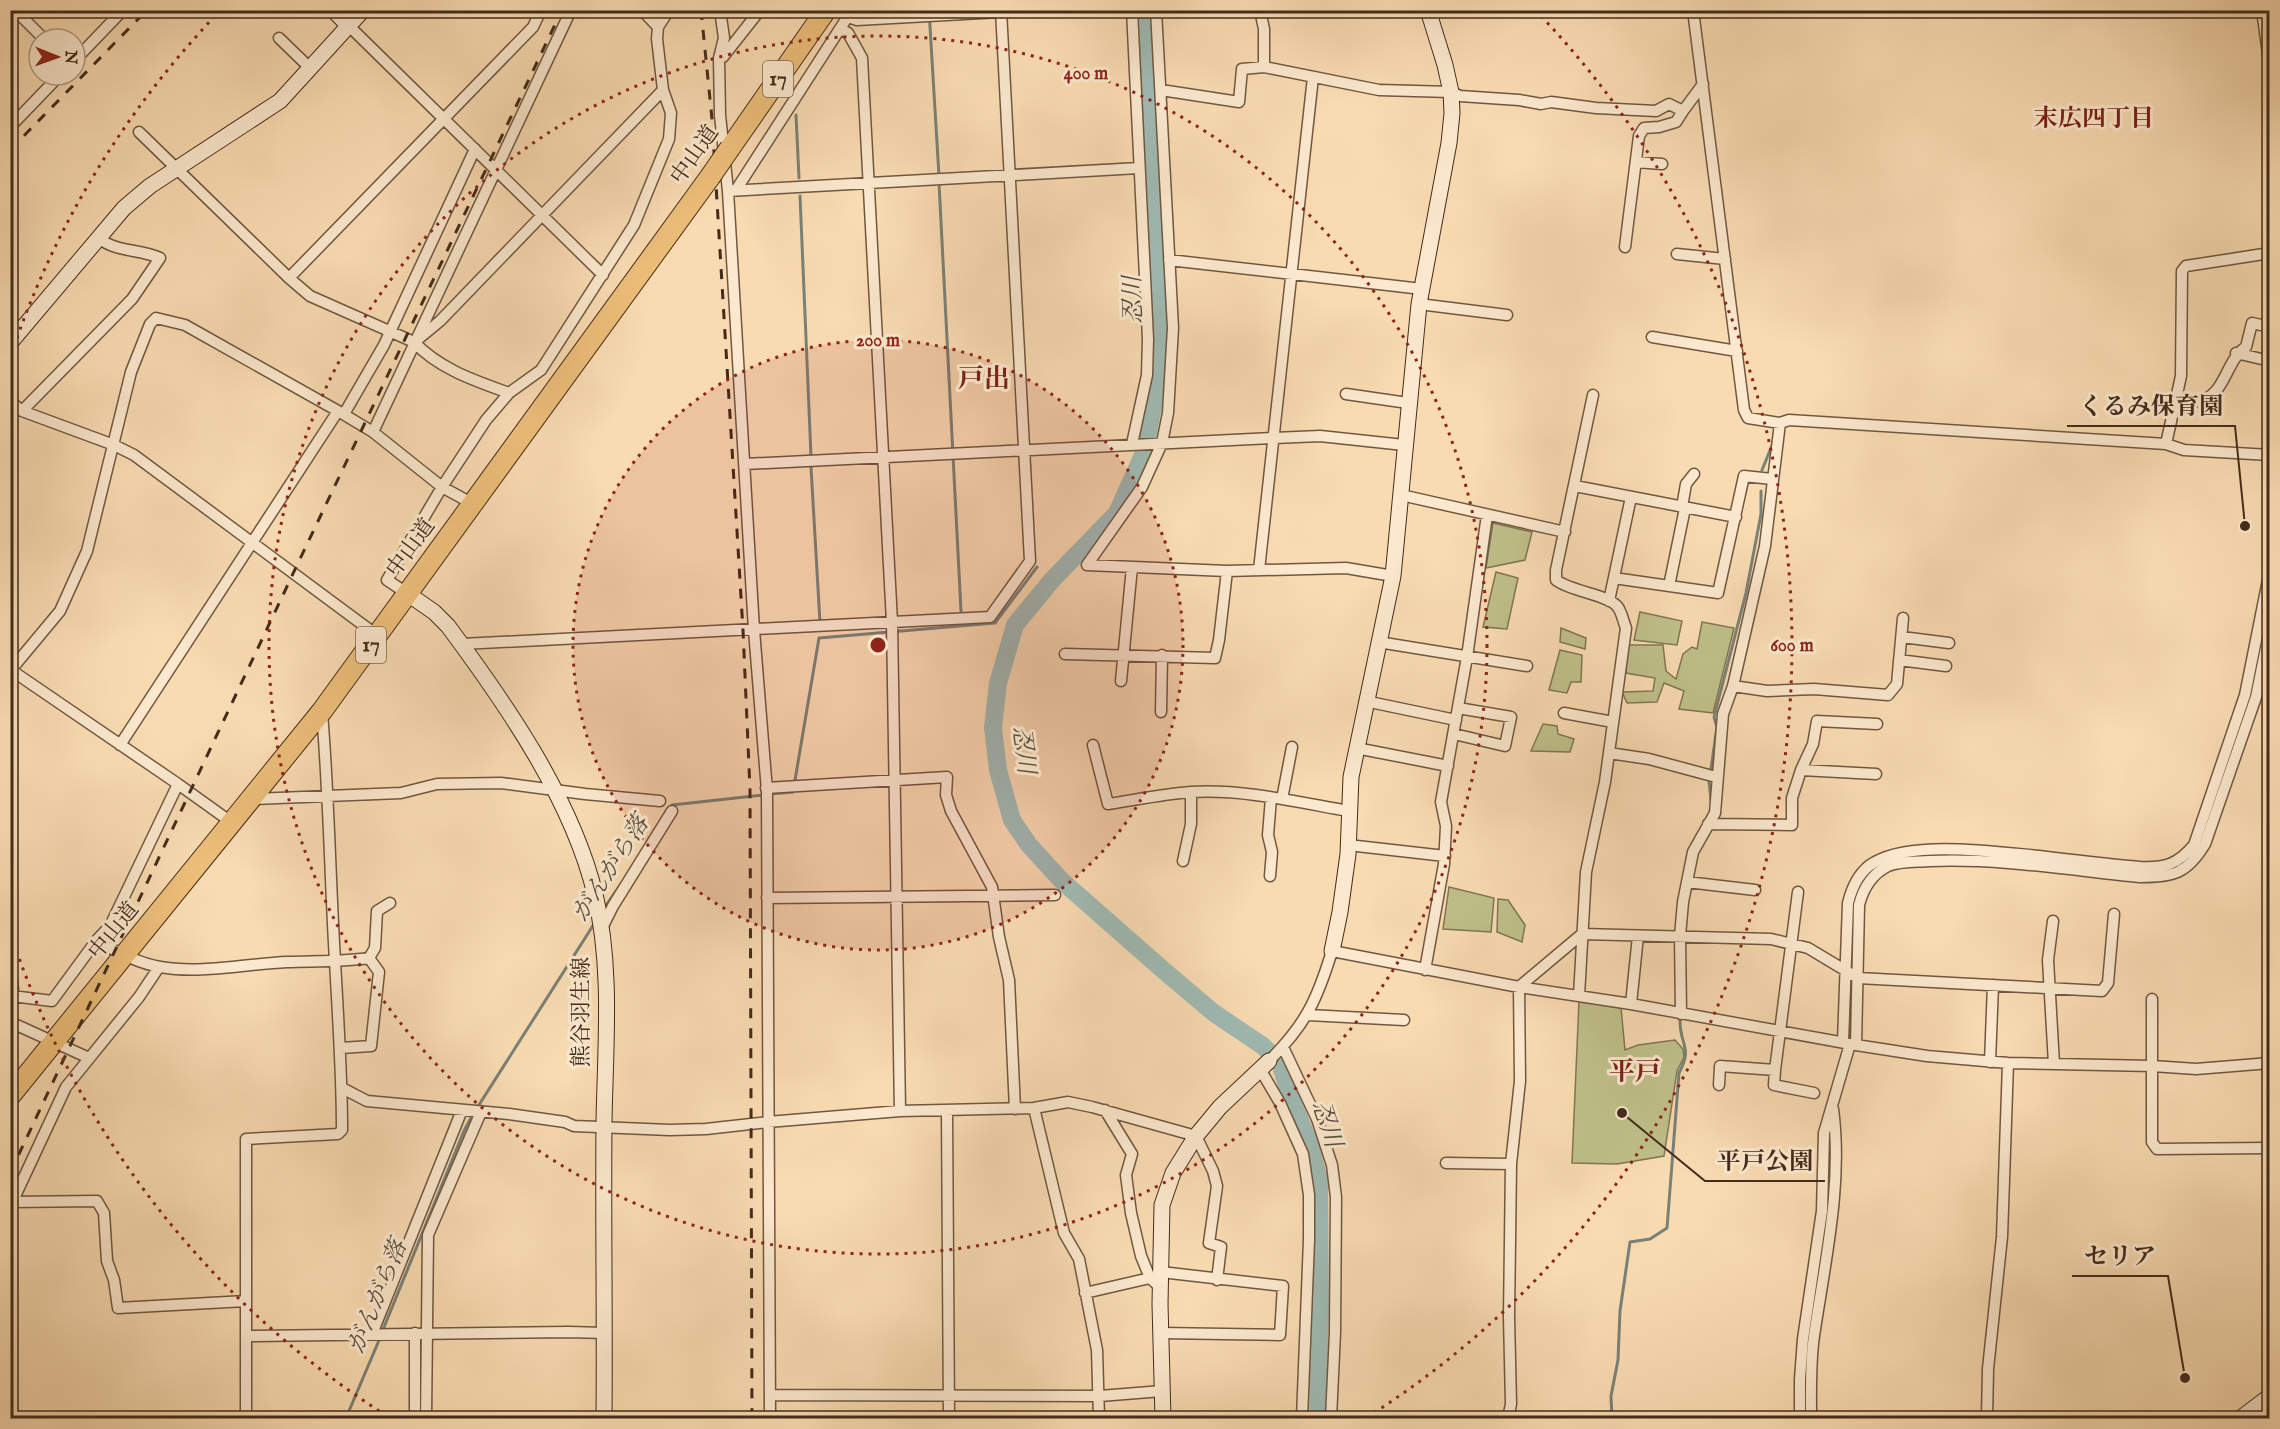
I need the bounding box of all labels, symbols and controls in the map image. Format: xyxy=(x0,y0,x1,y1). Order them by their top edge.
north arrow xyxy=(27,27,87,87)
text: N xyxy=(60,49,80,64)
road number: 17 xyxy=(763,61,793,97)
text: 400 m xyxy=(1064,63,1108,86)
district label: 末広四丁目 xyxy=(2034,104,2154,135)
street label: 中山道 xyxy=(665,120,725,190)
water label: 忍川 xyxy=(1118,272,1150,325)
text: 200 m xyxy=(856,330,900,353)
district label: 戸出 xyxy=(958,363,1010,396)
callout: くるみ保育園 xyxy=(2067,384,2235,426)
text: くるみ保育園 xyxy=(2079,392,2223,423)
street label: 中山道 xyxy=(380,513,442,583)
road number: 17 xyxy=(356,627,386,663)
centre of rings xyxy=(868,635,888,655)
text: 600 m xyxy=(1770,635,1814,658)
water label: 忍川 xyxy=(1005,724,1042,779)
water label: がんがら落 xyxy=(565,807,659,928)
street label: 中山道 xyxy=(82,897,146,965)
street label: 熊谷羽生線 xyxy=(568,957,596,1067)
district label: 平戸 xyxy=(1609,1056,1661,1089)
water label: 忍川 xyxy=(1304,1096,1349,1154)
callout: 平戸公園 xyxy=(1705,1139,1825,1181)
text: 平戸公園 xyxy=(1717,1147,1813,1178)
water label: がんがら落 xyxy=(341,1232,416,1358)
callout: セリア xyxy=(2072,1234,2168,1276)
text: セリア xyxy=(2084,1242,2156,1273)

